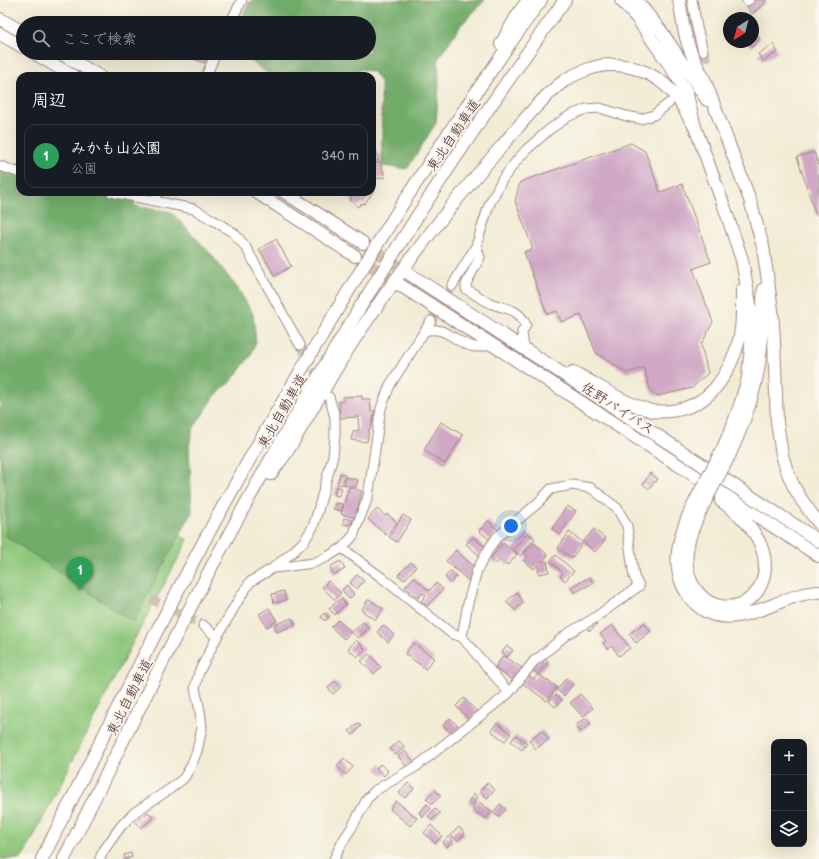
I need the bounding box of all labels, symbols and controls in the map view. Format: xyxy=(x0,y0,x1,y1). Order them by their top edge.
north arrow xyxy=(723,12,759,48)
search box xyxy=(16,16,376,60)
icon: search xyxy=(30,27,52,49)
text: ここで検索 xyxy=(62,30,137,49)
text: 周辺 xyxy=(32,91,66,111)
street label: 東北自動車道 xyxy=(423,96,484,175)
text: みかも山公園 xyxy=(71,139,161,158)
text: 1 xyxy=(43,148,49,164)
text: 340 m xyxy=(321,148,359,164)
text: 公園 xyxy=(71,161,97,177)
street label: 東北自動車道 xyxy=(254,371,311,452)
street label: 佐野バイパス xyxy=(578,378,657,438)
your location xyxy=(501,516,521,536)
pin: 1 xyxy=(67,557,93,590)
street label: 東北自動車道 xyxy=(103,656,156,739)
map controls xyxy=(771,739,807,847)
button: + xyxy=(771,739,807,775)
button: − xyxy=(771,775,807,811)
button: layers xyxy=(771,811,807,847)

